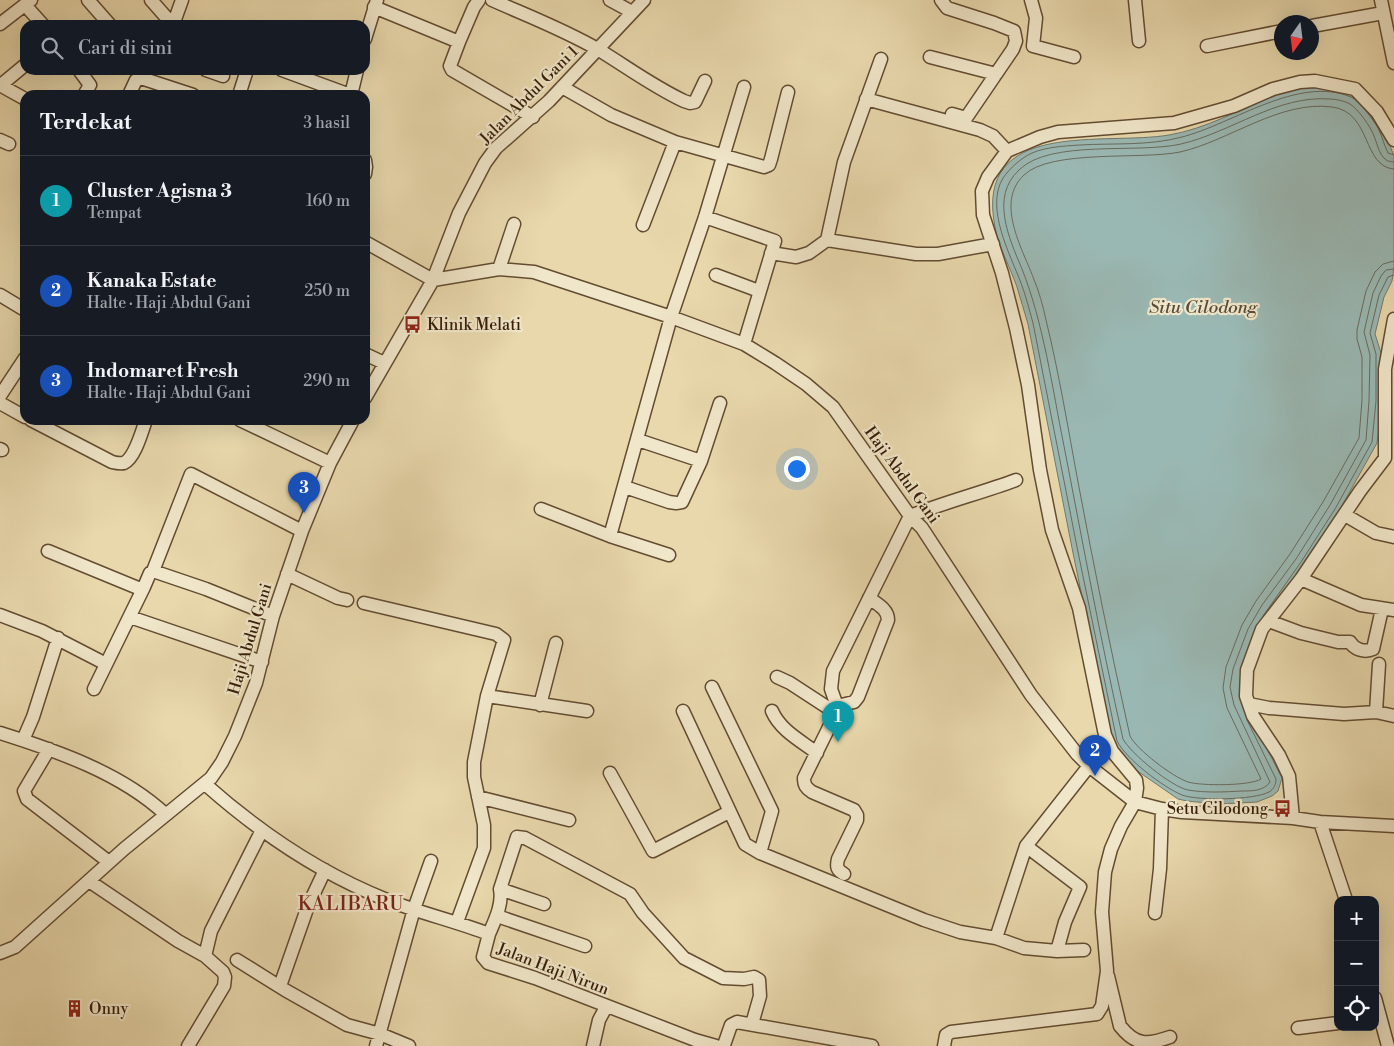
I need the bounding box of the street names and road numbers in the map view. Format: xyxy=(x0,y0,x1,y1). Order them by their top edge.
street label: Jalan Abdul Gani 1 xyxy=(475,41,583,149)
street label: Haji Abdul Gani xyxy=(860,422,944,528)
street label: Haji Abdul Gani xyxy=(224,581,276,697)
street label: Jalan Haji Nirun xyxy=(493,938,612,1000)

